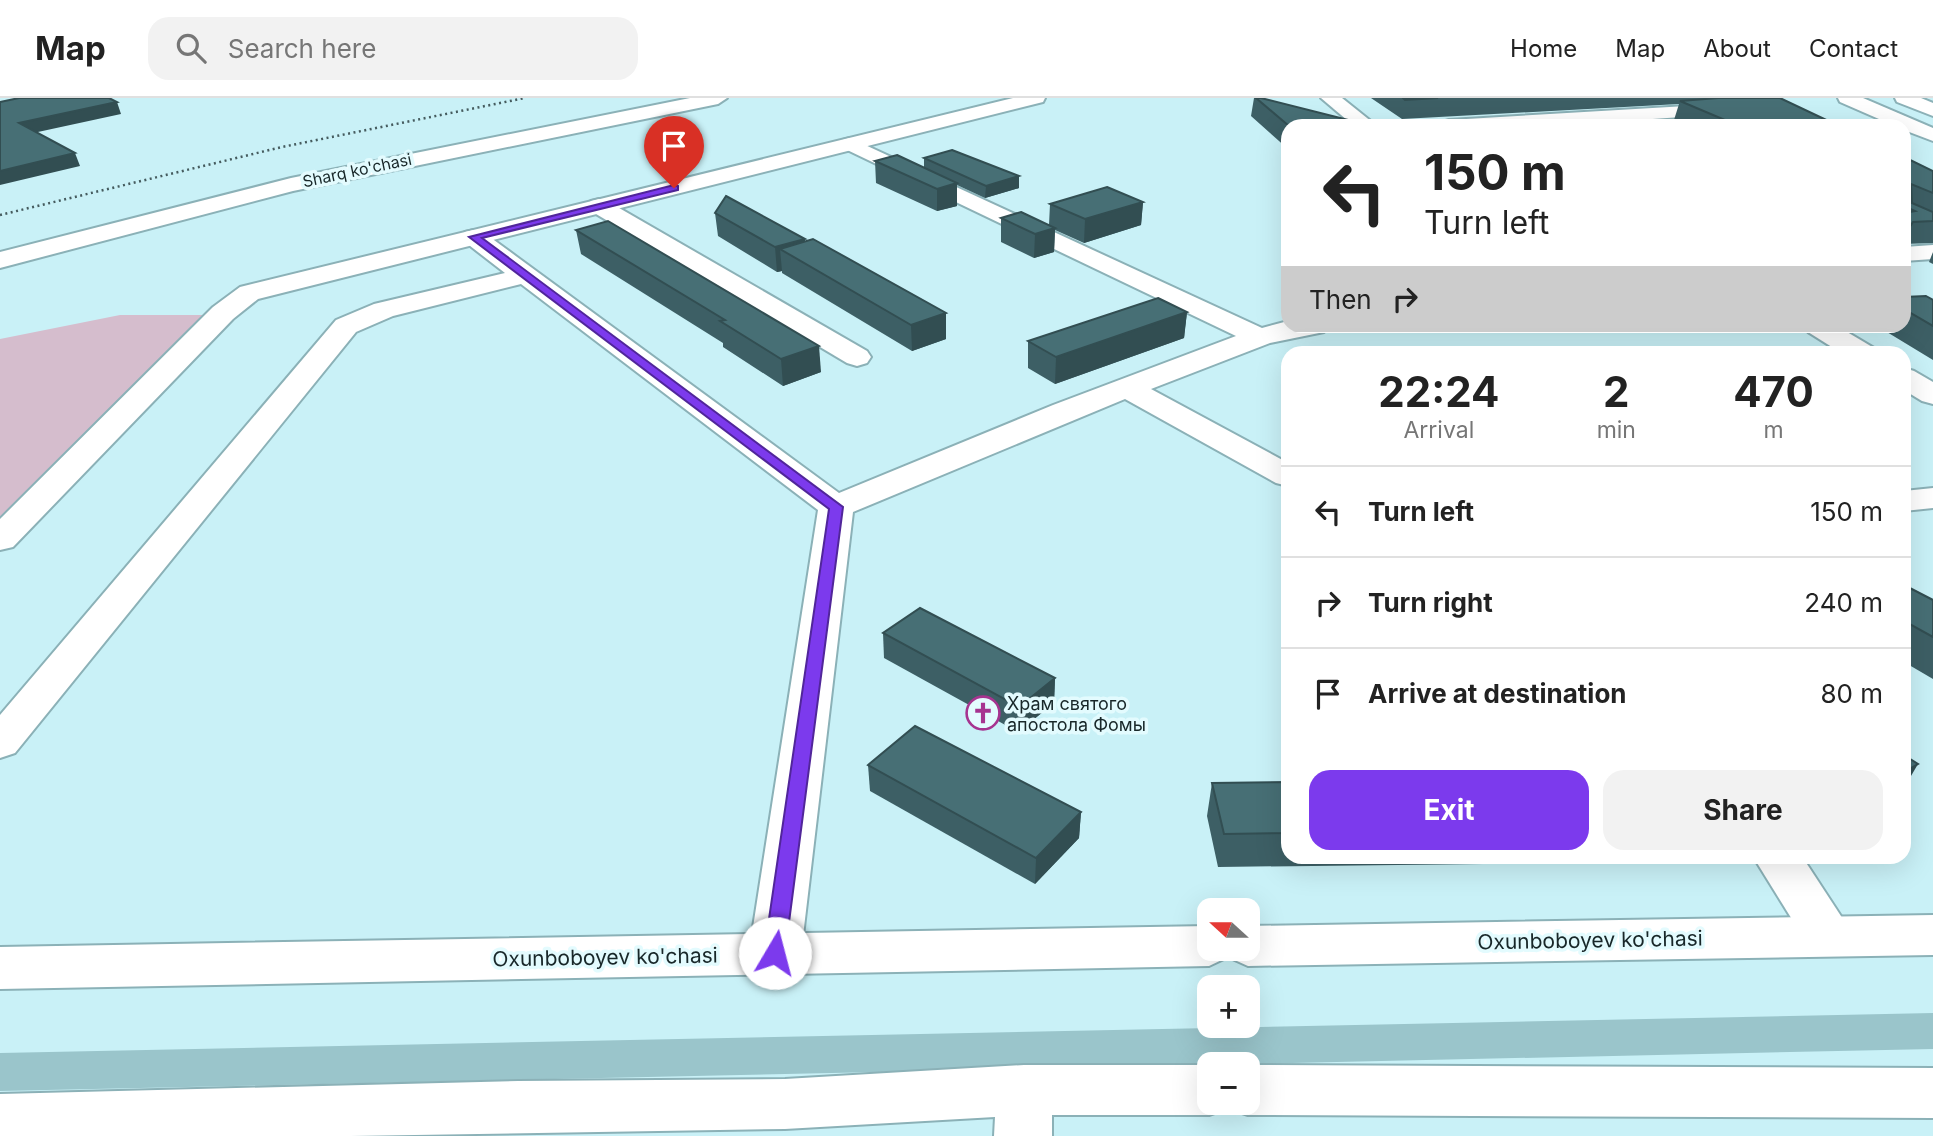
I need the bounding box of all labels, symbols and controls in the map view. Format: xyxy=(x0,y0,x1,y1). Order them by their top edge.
search box xyxy=(148,17,638,80)
text: Map xyxy=(35,28,106,68)
icon: search xyxy=(172,29,210,67)
text: Search here xyxy=(228,33,376,64)
text: Home xyxy=(1510,34,1577,63)
text: Map xyxy=(1615,34,1665,63)
text: About xyxy=(1703,34,1771,63)
text: Contact xyxy=(1809,34,1898,63)
pin xyxy=(644,116,704,188)
icon: arrive xyxy=(655,127,693,165)
text: 150 m xyxy=(1424,143,1566,202)
icon: left xyxy=(1309,147,1400,238)
street label: Sharq ko'chasi xyxy=(301,149,413,191)
text: Turn left xyxy=(1424,203,1549,242)
icon: right xyxy=(1386,280,1424,318)
text: Then xyxy=(1309,284,1372,315)
text: 22:24 xyxy=(1378,366,1499,417)
text: 2 xyxy=(1603,366,1630,417)
text: 470 xyxy=(1733,366,1814,417)
text: Arrival xyxy=(1403,416,1474,444)
text: min xyxy=(1597,416,1636,444)
text: m xyxy=(1763,416,1784,444)
icon: left xyxy=(1309,493,1347,531)
text: Turn left xyxy=(1368,496,1474,527)
text: 150 m xyxy=(1810,496,1883,527)
icon: right xyxy=(1309,584,1347,622)
text: Turn right xyxy=(1368,587,1493,618)
text: 240 m xyxy=(1804,587,1883,618)
icon: arrive xyxy=(1309,675,1347,713)
text: Arrive at destination xyxy=(1368,678,1627,709)
text: 80 m xyxy=(1820,678,1883,709)
place label: Храм святого апостола Фомы xyxy=(1007,693,1146,735)
church icon: Храм святого апостола Фомы xyxy=(964,694,1002,732)
button: Exit xyxy=(1309,770,1589,850)
button: Share xyxy=(1603,770,1883,850)
north arrow xyxy=(1197,898,1260,961)
map controls xyxy=(1197,898,1260,1115)
position arrow xyxy=(738,916,812,990)
street label: Oxunboboyev ko'chasi xyxy=(1477,926,1703,954)
street label: Oxunboboyev ko'chasi xyxy=(492,943,718,971)
button: + xyxy=(1197,975,1260,1038)
button: − xyxy=(1197,1052,1260,1115)

